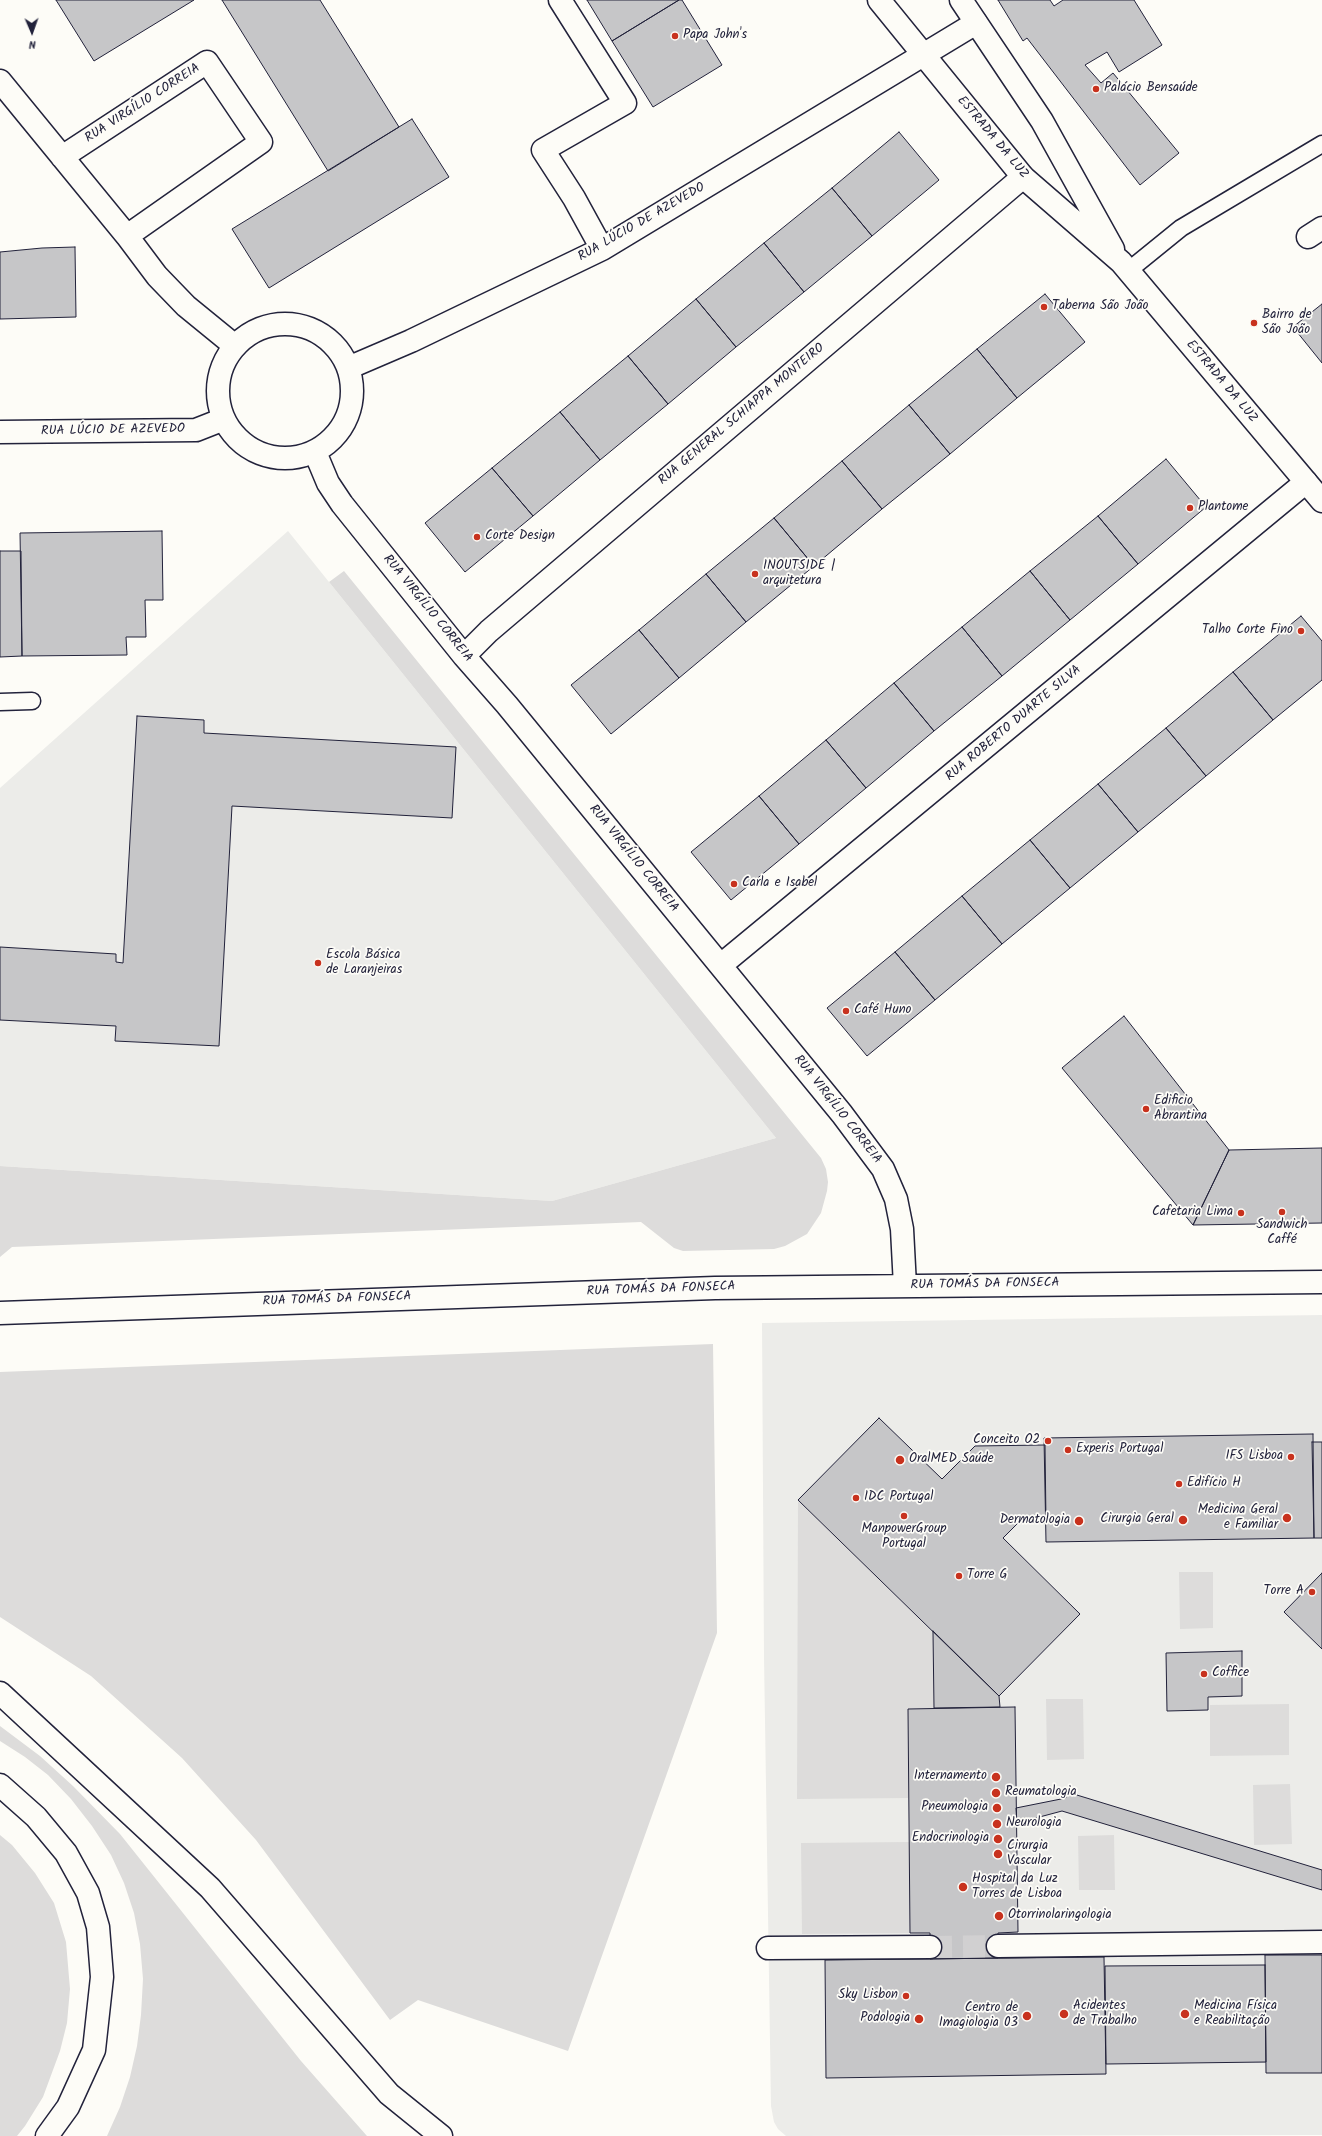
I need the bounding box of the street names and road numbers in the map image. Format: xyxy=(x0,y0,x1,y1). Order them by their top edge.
street label: RUA VIRGÍLIO CORREIA xyxy=(83,61,203,147)
street label: ESTRADA DA LUZ xyxy=(953,94,1031,182)
street label: RUA LÚCIO DE AZEVEDO xyxy=(576,180,708,266)
street label: ESTRADA DA LUZ xyxy=(1182,338,1260,426)
street label: RUA GENERAL SCHIAPPA MONTEIRO xyxy=(656,341,828,489)
street label: RUA LÚCIO DE AZEVEDO xyxy=(41,422,185,440)
street label: RUA VIRGÍLIO CORREIA xyxy=(379,552,475,666)
street label: RUA ROBERTO DUARTE SILVA xyxy=(943,663,1085,785)
street label: RUA VIRGÍLIO CORREIA xyxy=(585,802,681,916)
street label: RUA VIRGÍLIO CORREIA xyxy=(790,1052,884,1168)
street label: RUA TOMÁS DA FONSECA xyxy=(910,1276,1060,1294)
street label: RUA TOMÁS DA FONSECA xyxy=(586,1280,736,1300)
street label: RUA TOMÁS DA FONSECA xyxy=(262,1290,412,1310)

